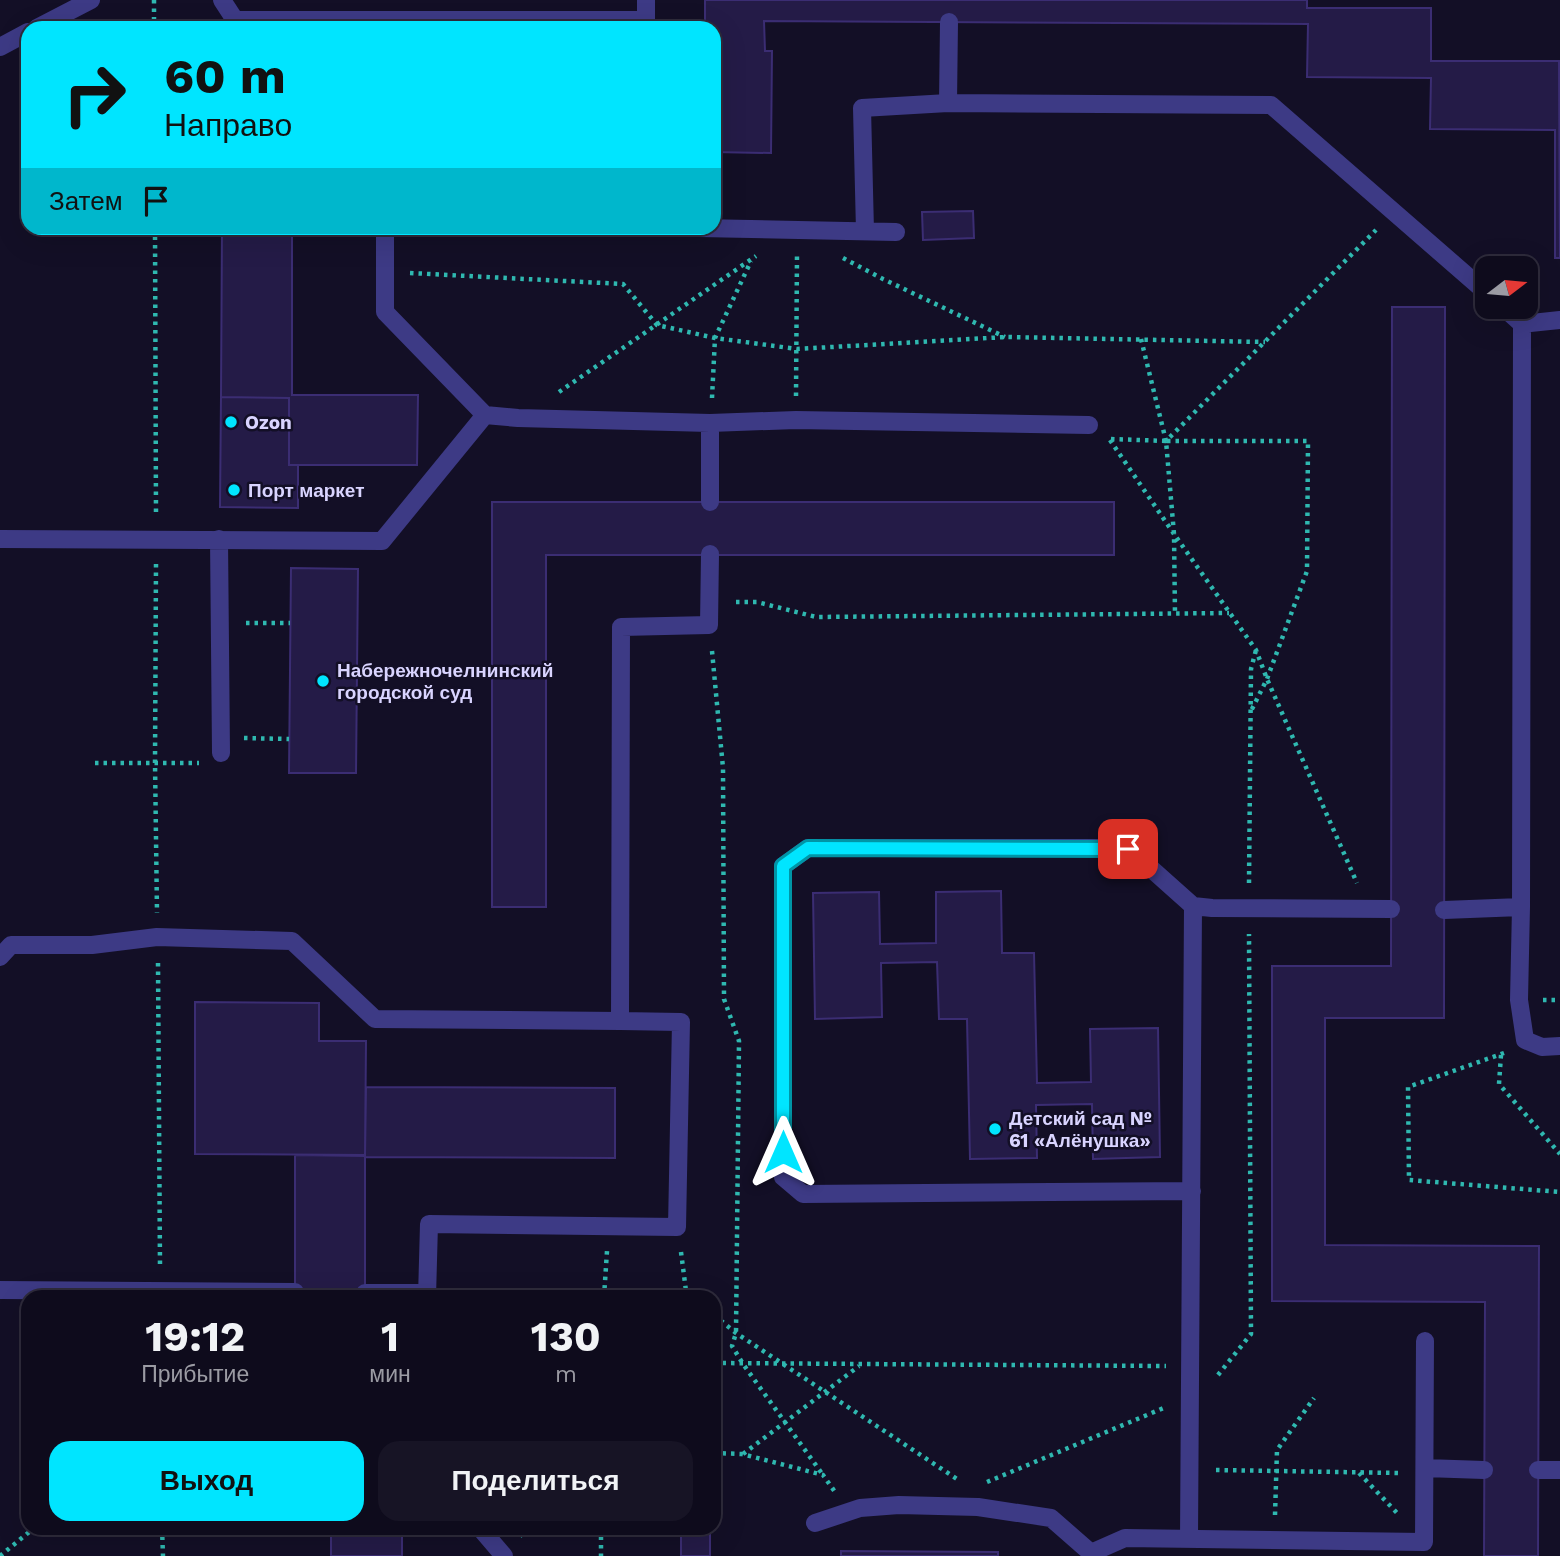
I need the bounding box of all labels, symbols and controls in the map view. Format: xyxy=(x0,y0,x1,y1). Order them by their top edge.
text: 60 m xyxy=(164,47,286,105)
icon: right xyxy=(49,49,140,140)
text: Направо xyxy=(164,106,292,144)
icon: arrive xyxy=(137,182,175,220)
text: Затем xyxy=(49,186,123,216)
north arrow xyxy=(1475,256,1538,318)
map controls xyxy=(1475,256,1538,319)
place label: Ozon xyxy=(245,411,292,434)
marker: Ozon xyxy=(223,414,239,430)
place label: Порт маркет xyxy=(248,479,364,502)
marker: Порт маркет xyxy=(226,482,242,498)
place label: Набережночелнинский городской суд xyxy=(337,659,553,704)
marker: Набережночелнинский городской суд xyxy=(315,673,331,689)
pin xyxy=(1098,819,1158,879)
icon: arrive xyxy=(1109,830,1147,868)
place label: Детский сад № 61 «Алёнушка» xyxy=(1009,1107,1152,1152)
position arrow xyxy=(746,1115,820,1189)
marker: Детский сад № 61 «Алёнушка» xyxy=(987,1121,1003,1137)
text: 19:12 xyxy=(145,1312,245,1361)
text: 1 xyxy=(381,1312,399,1361)
text: 130 xyxy=(531,1312,601,1361)
text: Прибытие xyxy=(141,1361,249,1388)
text: мин xyxy=(369,1361,411,1388)
text: m xyxy=(555,1361,577,1388)
button: Выход xyxy=(49,1441,364,1521)
button: Поделиться xyxy=(378,1441,693,1521)

